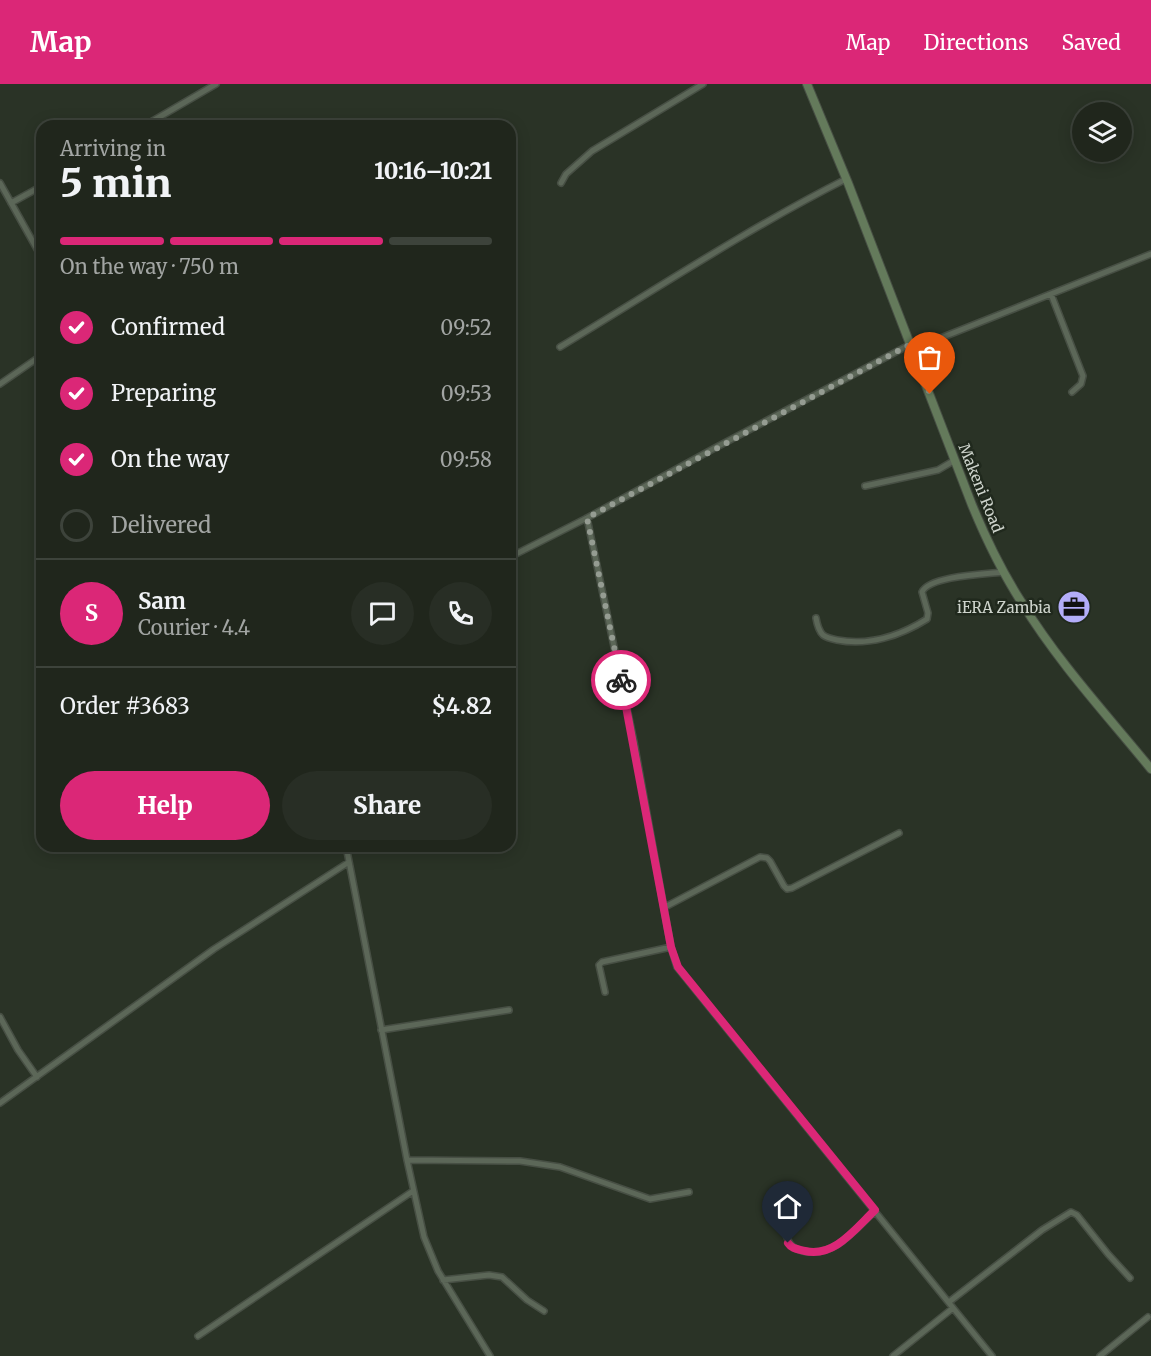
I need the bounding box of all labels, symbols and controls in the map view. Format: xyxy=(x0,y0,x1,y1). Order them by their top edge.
text: Map xyxy=(30,24,92,60)
text: Map xyxy=(846,29,890,56)
text: Directions xyxy=(923,29,1028,56)
text: Saved xyxy=(1061,29,1121,56)
map controls xyxy=(1072,102,1132,162)
button: layers xyxy=(1072,102,1132,162)
text: Arriving in xyxy=(60,136,166,161)
text: 10:16–10:21 xyxy=(374,157,492,185)
text: 5 min xyxy=(60,159,171,208)
text: On the way · 750 m xyxy=(60,254,239,279)
icon: check xyxy=(60,311,93,344)
text: Confirmed xyxy=(111,313,225,341)
text: 09:52 xyxy=(440,315,492,340)
pin xyxy=(904,332,955,394)
icon: bag xyxy=(913,341,946,374)
icon: check xyxy=(60,377,93,410)
text: Preparing xyxy=(111,379,216,407)
text: 09:53 xyxy=(441,381,492,406)
street label: Makeni Road xyxy=(954,441,1008,535)
icon: check xyxy=(60,443,93,476)
text: On the way xyxy=(111,445,229,473)
text: 09:58 xyxy=(440,447,492,472)
text: Delivered xyxy=(111,511,211,539)
button: chat xyxy=(351,582,414,645)
button: phone xyxy=(429,582,492,645)
text: Sam xyxy=(138,587,186,615)
office icon: iERA Zambia xyxy=(1056,589,1092,625)
place label: iERA Zambia xyxy=(957,598,1051,617)
text: S xyxy=(85,599,98,627)
text: Courier · 4.4 xyxy=(138,615,250,640)
courier xyxy=(591,650,651,710)
icon: bike xyxy=(605,664,638,697)
text: Order #3683 xyxy=(60,692,190,720)
text: $4.82 xyxy=(431,692,492,720)
button: Help xyxy=(60,771,270,840)
button: Share xyxy=(282,771,492,840)
pin xyxy=(762,1181,813,1243)
icon: home xyxy=(771,1190,804,1223)

